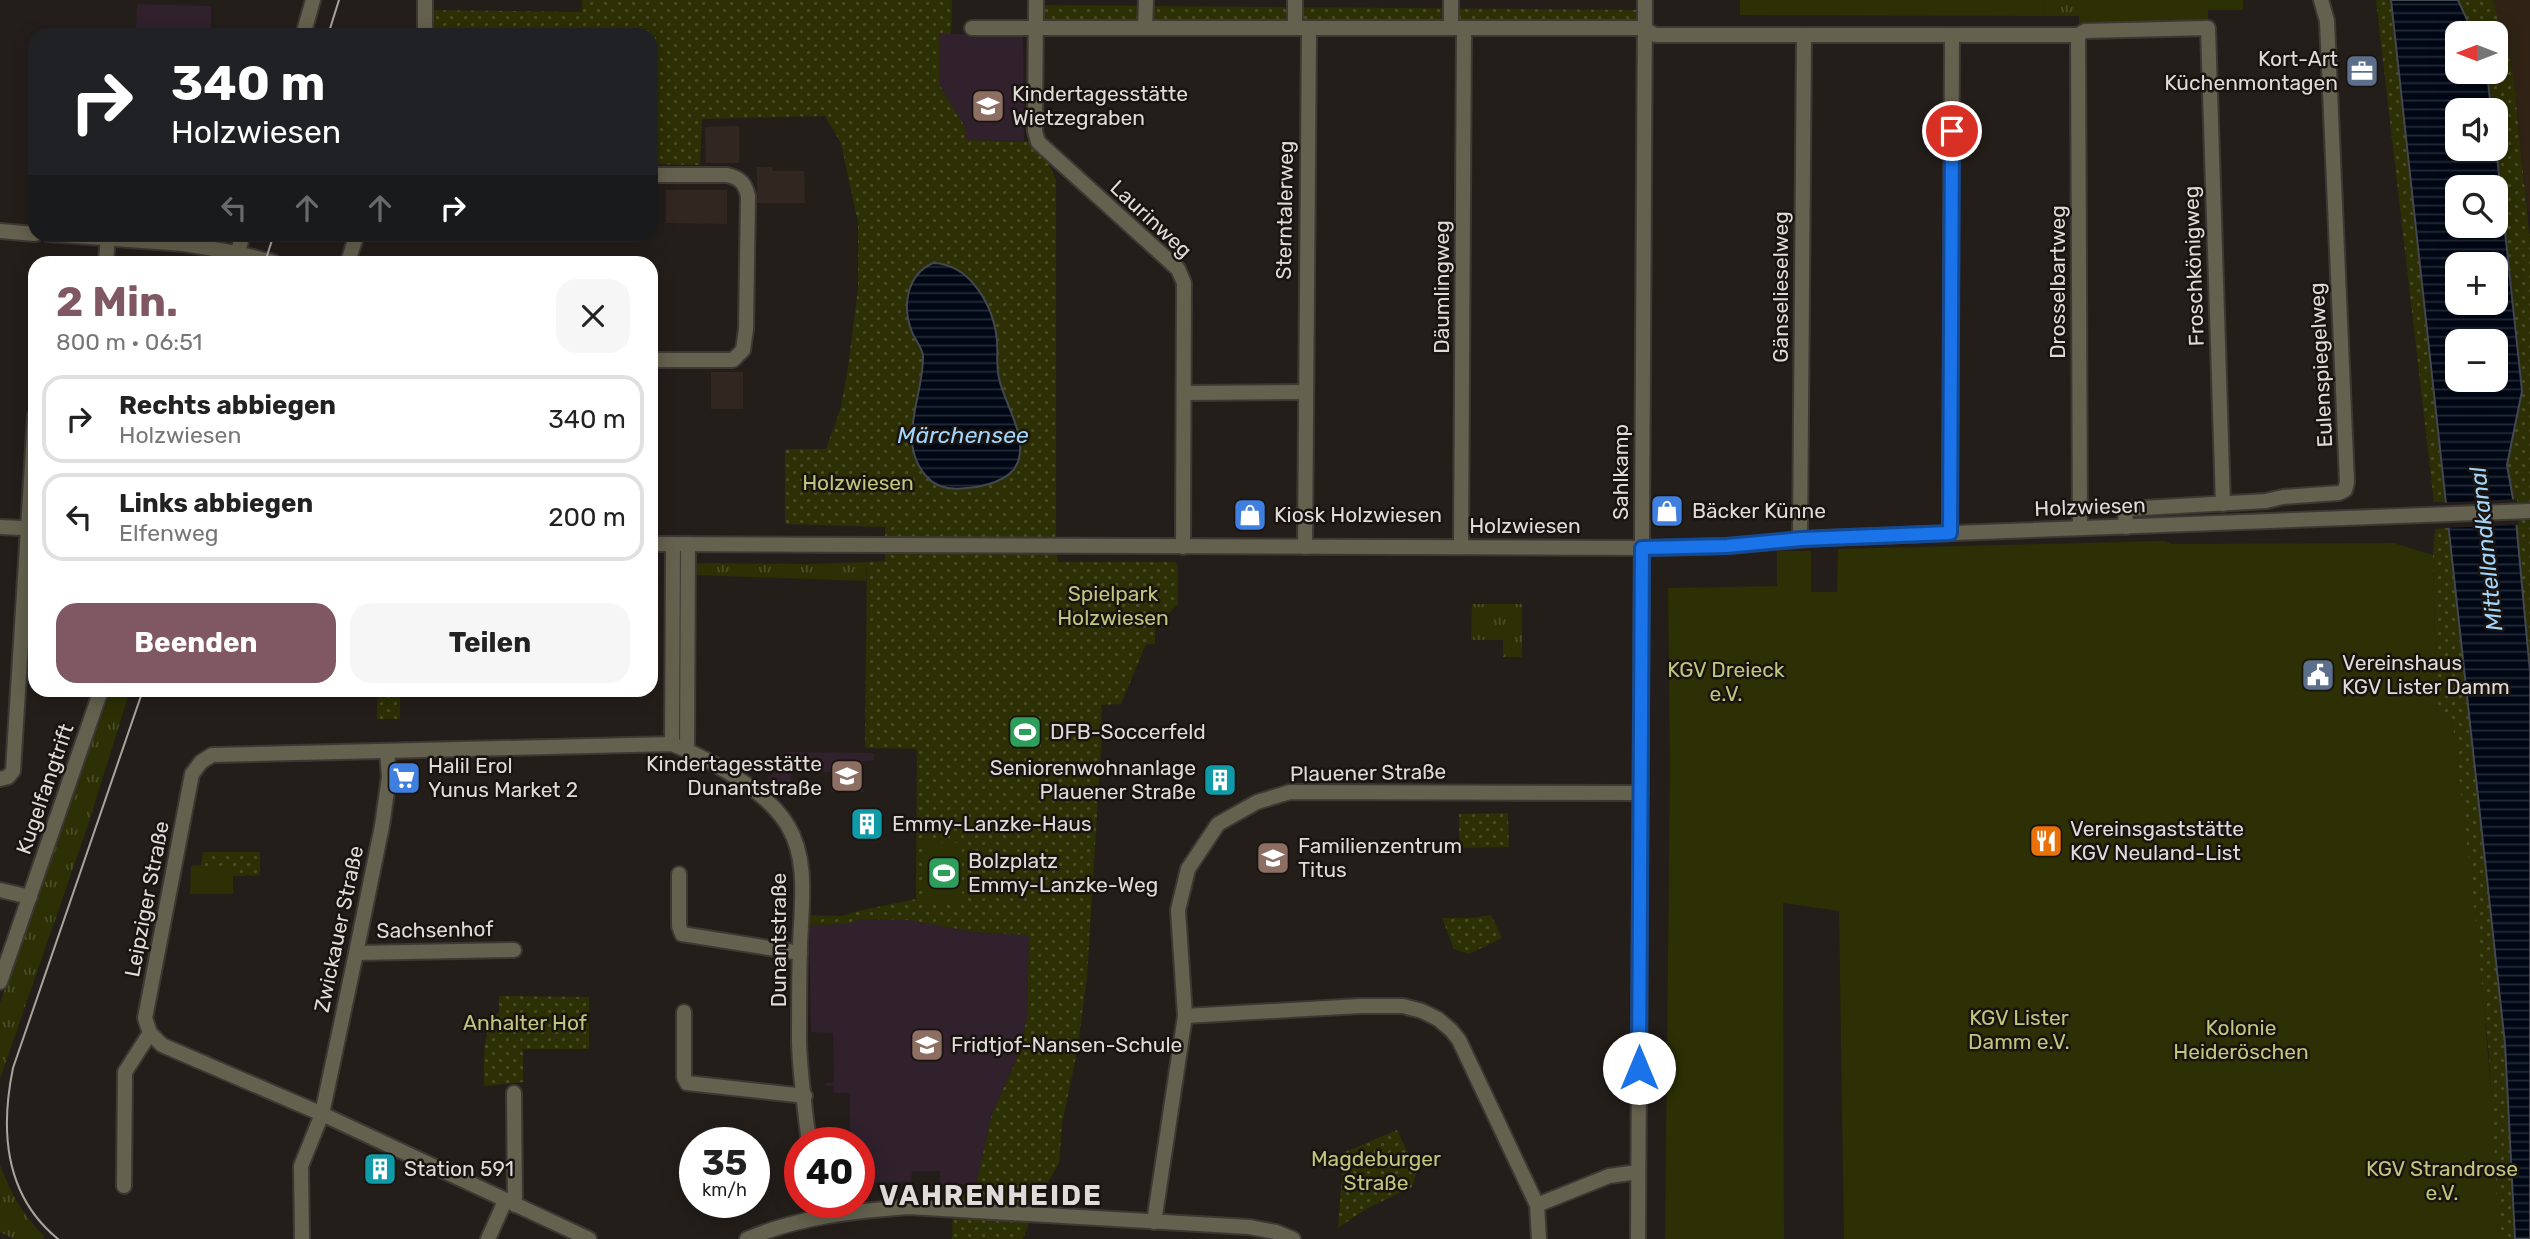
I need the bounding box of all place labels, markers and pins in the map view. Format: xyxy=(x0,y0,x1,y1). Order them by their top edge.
place label: Kort-Art Küchenmontagen xyxy=(2164,46,2338,95)
office icon: Kort-Art Küchenmontagen xyxy=(2343,52,2381,90)
place label: Kindertagesstätte Wietzegraben xyxy=(1012,81,1188,130)
school or university icon: Kindertagesstätte Wietzegraben xyxy=(969,87,1007,125)
pin xyxy=(1922,101,1982,161)
shop icon: Bäcker Künne xyxy=(1648,492,1686,530)
shop icon: Kiosk Holzwiesen xyxy=(1231,496,1269,534)
place label: Bäcker Künne xyxy=(1692,498,1826,523)
place label: Kiosk Holzwiesen xyxy=(1274,502,1442,527)
place label: Vereinshaus KGV Lister Damm xyxy=(2342,650,2510,699)
public building icon: Vereinshaus KGV Lister Damm xyxy=(2299,656,2337,694)
sports icon: DFB-Soccerfeld xyxy=(1006,713,1044,751)
place label: DFB-Soccerfeld xyxy=(1050,719,1206,744)
place label: Kindertagesstätte Dunantstraße xyxy=(646,751,822,800)
place label: Halil Erol Yunus Market 2 xyxy=(428,753,578,802)
place label: Seniorenwohnanlage Plauener Straße xyxy=(990,755,1196,804)
school or university icon: Kindertagesstätte Dunantstraße xyxy=(828,757,866,795)
supermarket icon: Halil Erol Yunus Market 2 xyxy=(385,759,423,797)
building icon: Seniorenwohnanlage Plauener Straße xyxy=(1201,761,1239,799)
building icon: Emmy-Lanzke-Haus xyxy=(848,805,886,843)
place label: Emmy-Lanzke-Haus xyxy=(892,811,1092,836)
place label: Vereinsgaststätte KGV Neuland-List xyxy=(2070,816,2244,865)
restaurant icon: Vereinsgaststätte KGV Neuland-List xyxy=(2027,822,2065,860)
place label: Familienzentrum Titus xyxy=(1298,833,1462,882)
school or university icon: Familienzentrum Titus xyxy=(1254,839,1292,877)
place label: Bolzplatz Emmy-Lanzke-Weg xyxy=(968,848,1158,897)
sports icon: Bolzplatz Emmy-Lanzke-Weg xyxy=(925,854,963,892)
school or university icon: Fridtjof-Nansen-Schule xyxy=(908,1026,946,1064)
place label: Fridtjof-Nansen-Schule xyxy=(951,1032,1182,1057)
building icon: Station 591 xyxy=(361,1150,399,1188)
place label: Station 591 xyxy=(404,1156,514,1181)

